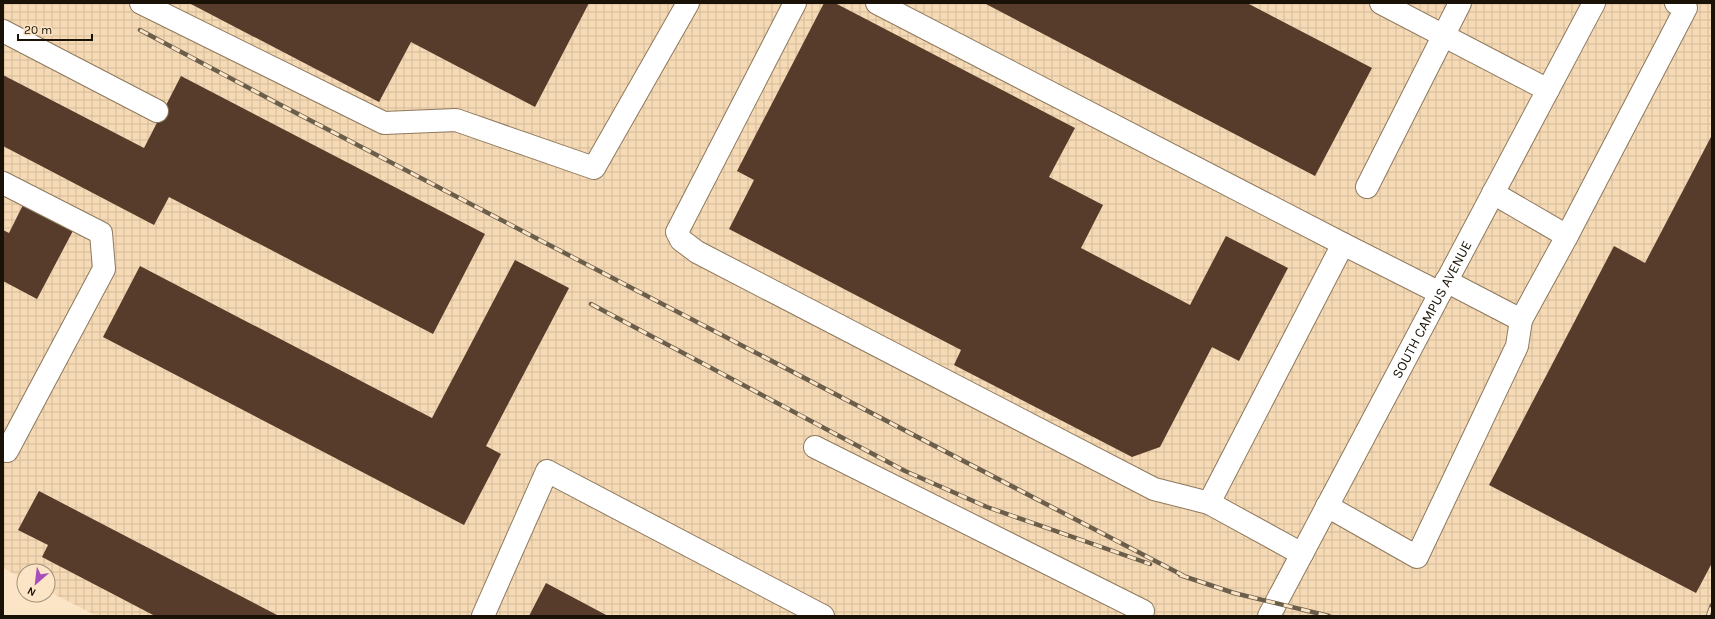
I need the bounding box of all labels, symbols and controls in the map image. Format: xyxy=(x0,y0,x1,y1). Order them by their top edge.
scale bar xyxy=(18,16,92,42)
text: 20 m xyxy=(24,23,52,37)
street label: SOUTH CAMPUS AVENUE xyxy=(1388,238,1475,381)
north arrow xyxy=(16,563,56,603)
text: N xyxy=(25,584,38,599)

